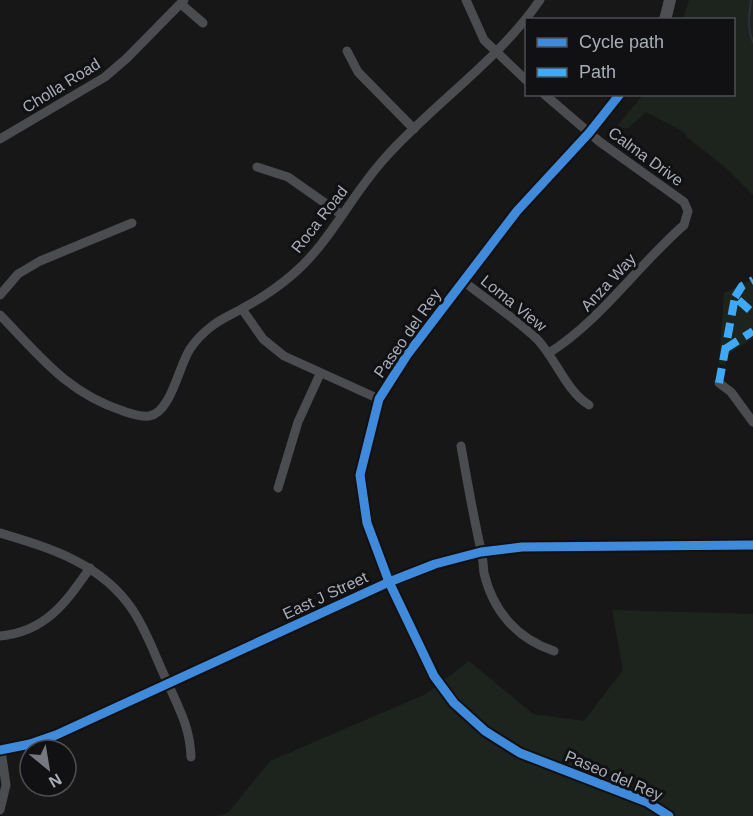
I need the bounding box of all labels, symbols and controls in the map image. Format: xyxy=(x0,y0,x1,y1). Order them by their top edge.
legend xyxy=(525,18,735,96)
text: Cycle path xyxy=(579,32,664,52)
street label: Cholla Road xyxy=(19,55,103,116)
text: Path xyxy=(579,62,616,82)
street label: Calma Drive xyxy=(605,124,686,189)
street label: Roca Road xyxy=(288,183,351,256)
street label: Anza Way xyxy=(577,250,639,315)
street label: Loma View xyxy=(478,272,550,335)
street label: Paseo del Rey xyxy=(371,286,444,381)
street label: East J Street xyxy=(280,568,371,623)
north arrow xyxy=(18,738,78,798)
street label: Paseo del Rey xyxy=(563,747,665,804)
text: N xyxy=(46,770,65,791)

